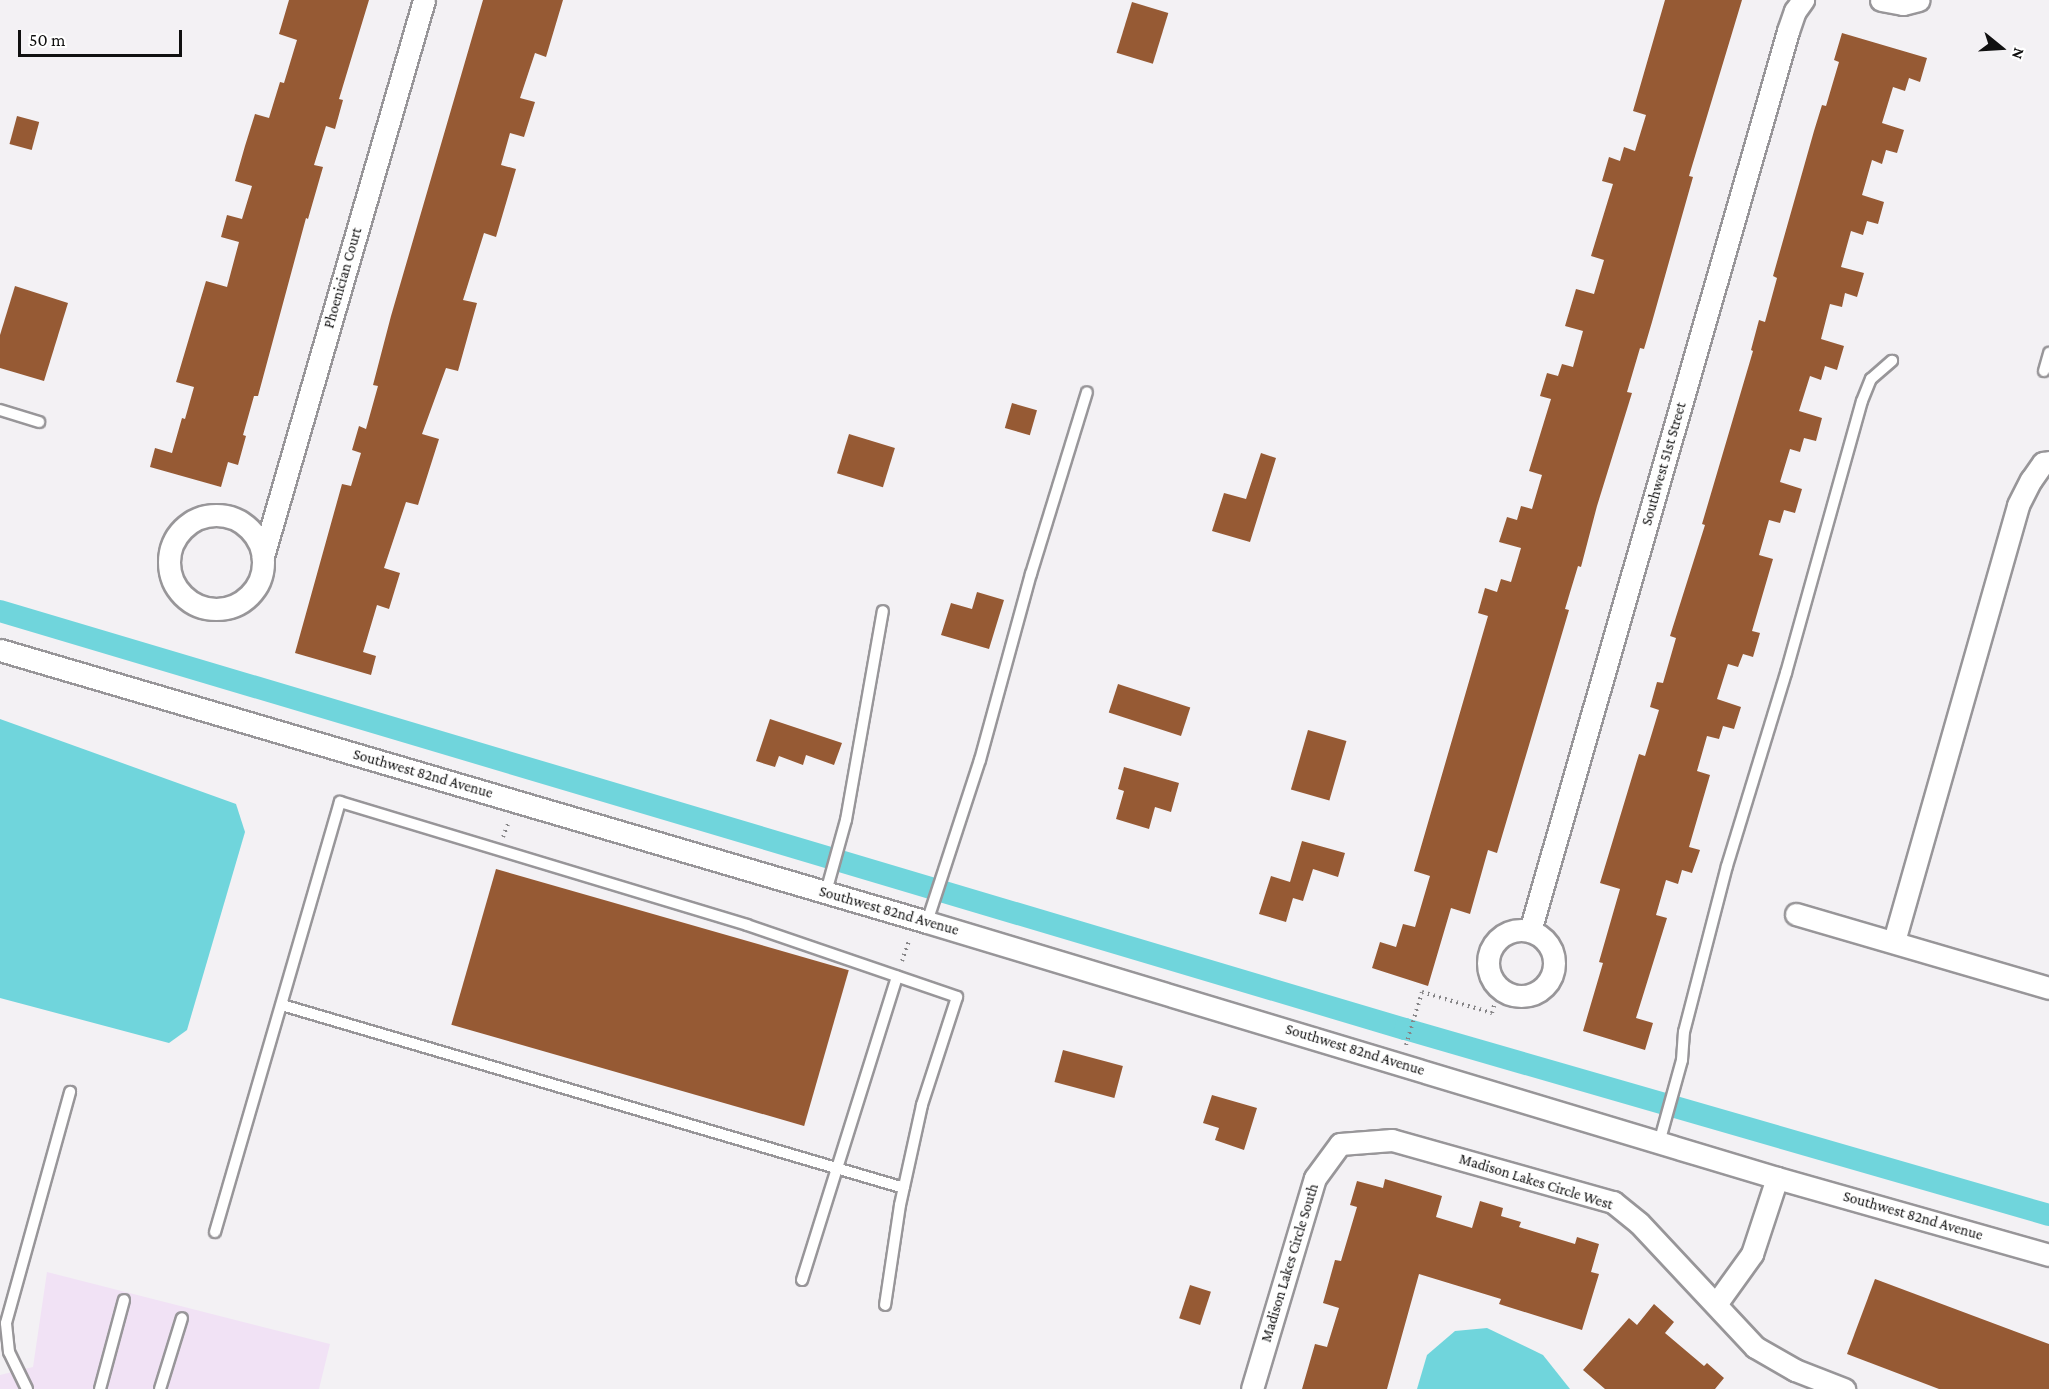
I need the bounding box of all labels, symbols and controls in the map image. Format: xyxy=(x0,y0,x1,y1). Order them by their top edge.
scale bar xyxy=(21,18,184,56)
north arrow xyxy=(1971,18,2031,78)
text: 50 m xyxy=(29,30,66,50)
text: N xyxy=(2009,46,2028,62)
street label: Phoenician Court xyxy=(320,226,366,330)
street label: Southwest 51st Street xyxy=(1638,400,1690,528)
street label: Southwest 82nd Avenue xyxy=(351,745,495,803)
street label: Southwest 82nd Avenue xyxy=(817,882,961,940)
street label: Southwest 82nd Avenue xyxy=(1283,1020,1427,1080)
street label: Madison Lakes Circle West xyxy=(1457,1150,1615,1214)
street label: Madison Lakes Circle South xyxy=(1257,1182,1323,1344)
street label: Southwest 82nd Avenue xyxy=(1841,1187,1985,1245)

